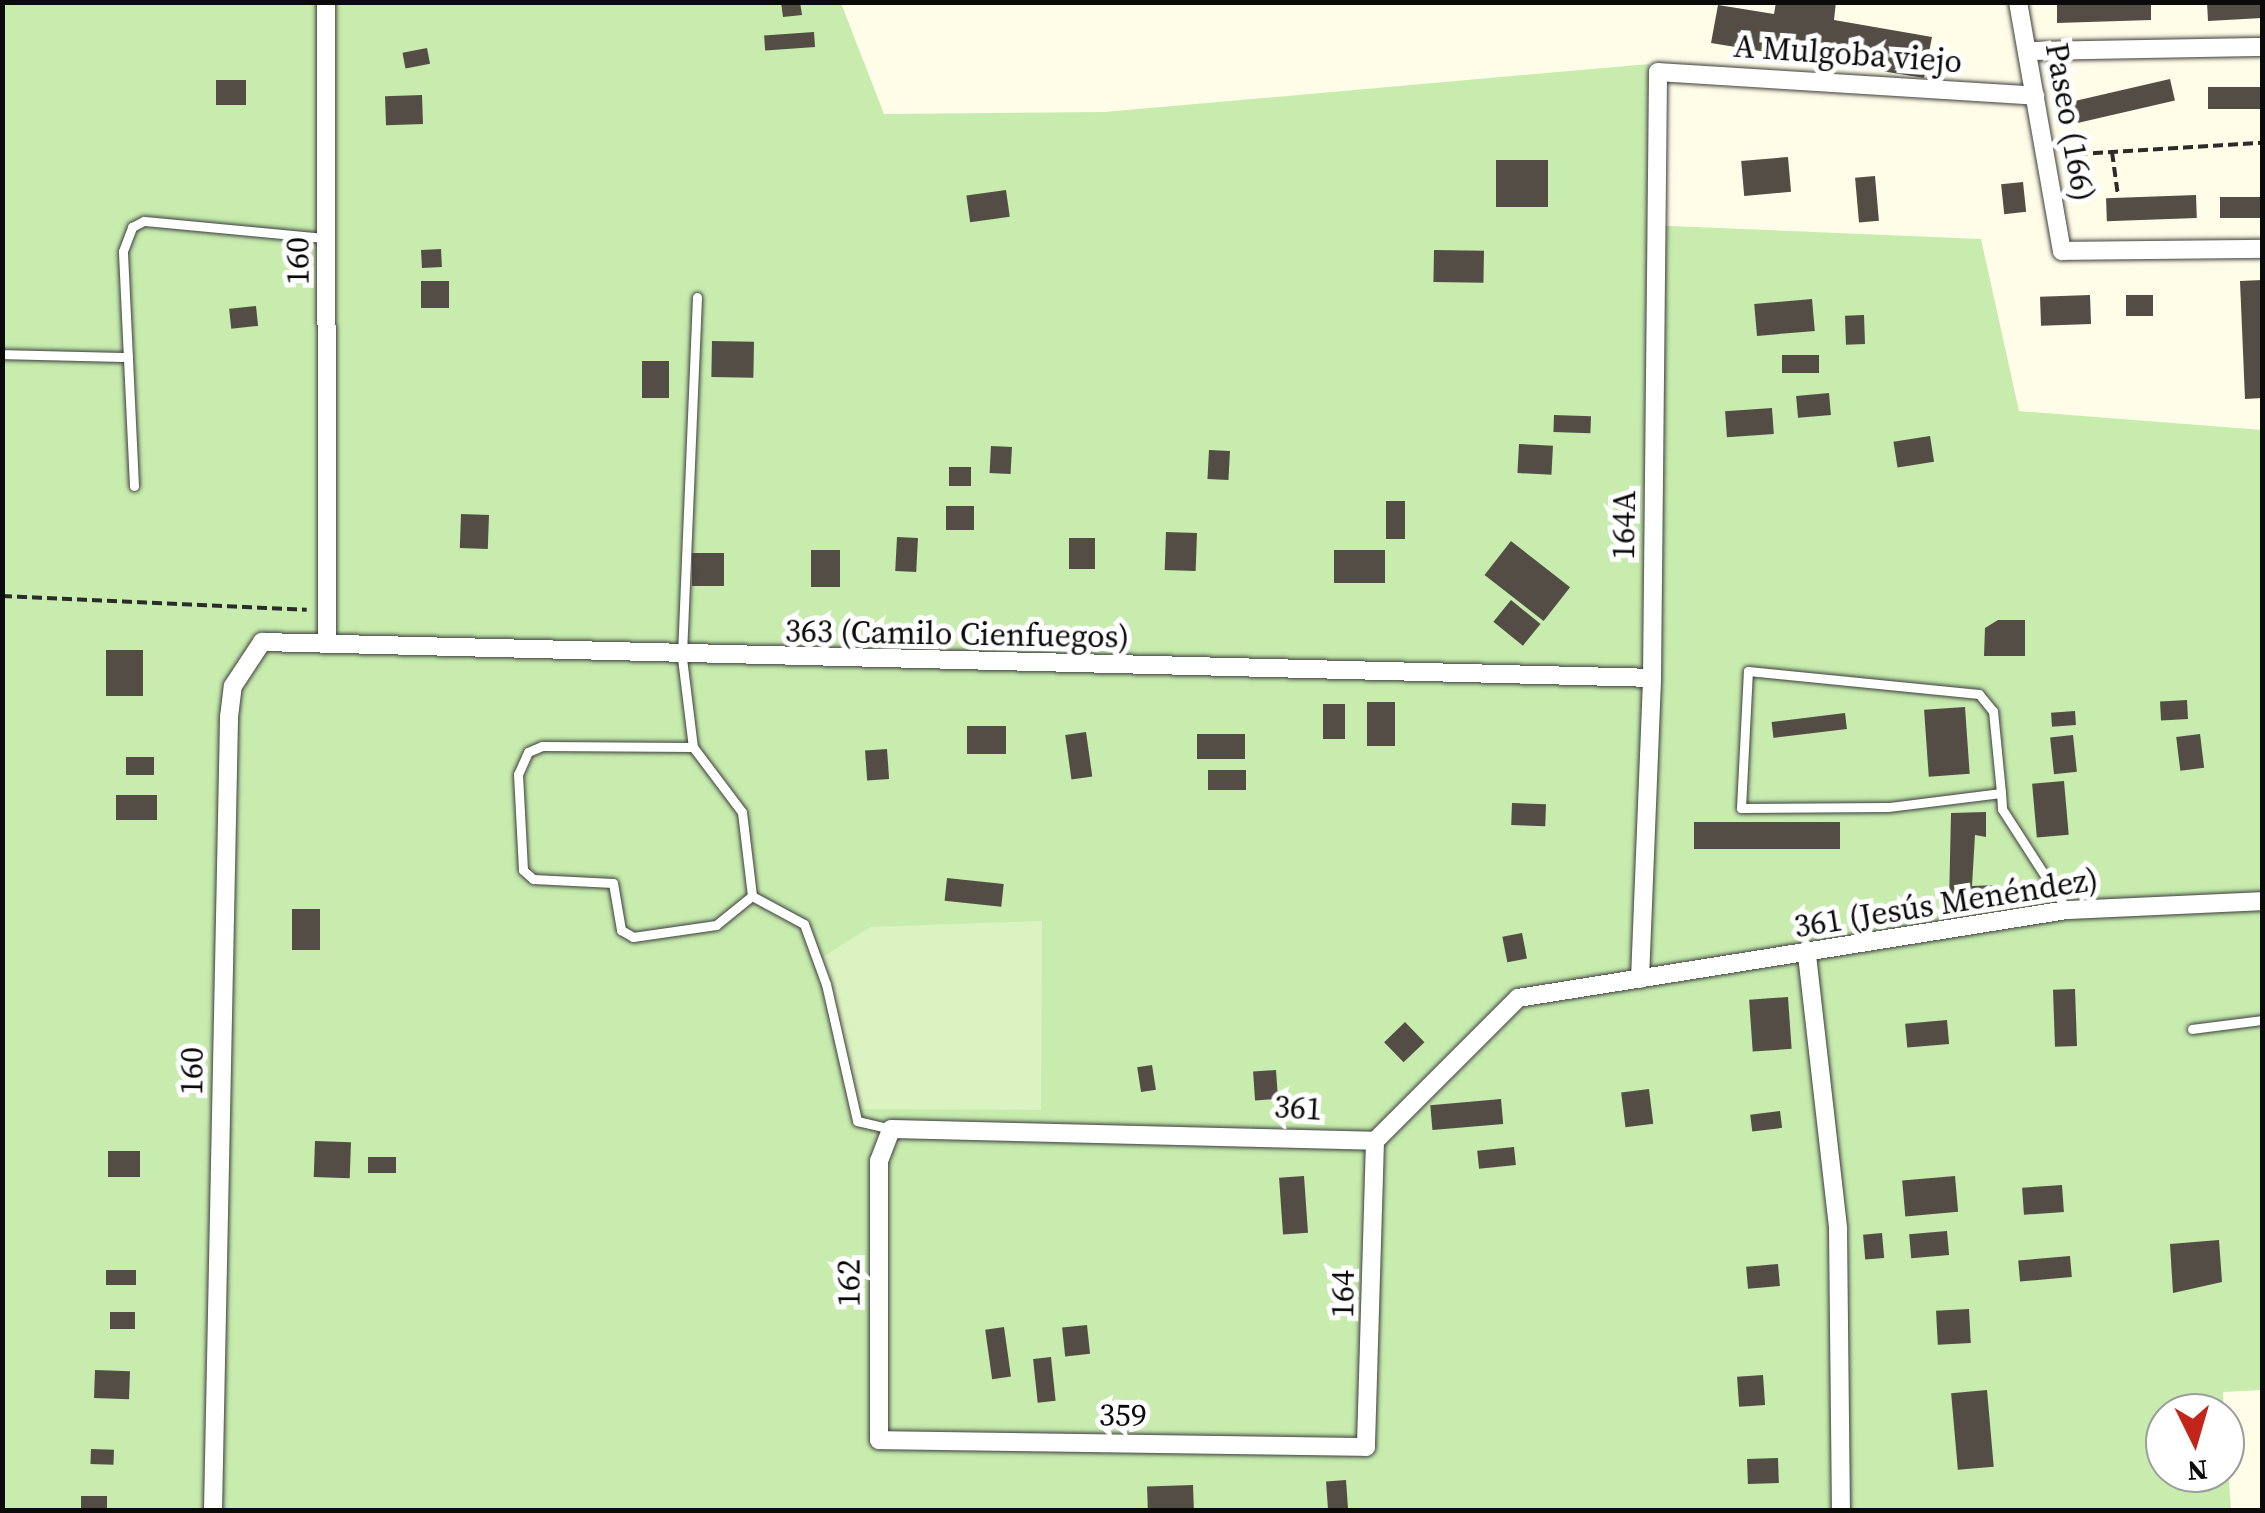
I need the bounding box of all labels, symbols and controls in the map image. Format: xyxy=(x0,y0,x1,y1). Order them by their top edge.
street label: A Mulgoba viejo xyxy=(1732,27,1964,81)
street label: Paseo (166) xyxy=(2037,40,2103,204)
street label: 160 xyxy=(279,237,317,285)
street label: 164A xyxy=(1604,490,1644,560)
street label: 363 (Camilo Cienfuegos) xyxy=(785,612,1129,656)
street label: 361 (Jesús Menéndez) xyxy=(1791,860,2101,946)
street label: 160 xyxy=(172,1047,212,1095)
street label: 361 xyxy=(1273,1088,1323,1128)
street label: 162 xyxy=(830,1259,868,1307)
street label: 164 xyxy=(1323,1270,1363,1318)
north arrow xyxy=(2145,1393,2245,1493)
street label: 359 xyxy=(1099,1395,1147,1435)
text: N xyxy=(2186,1451,2209,1491)

